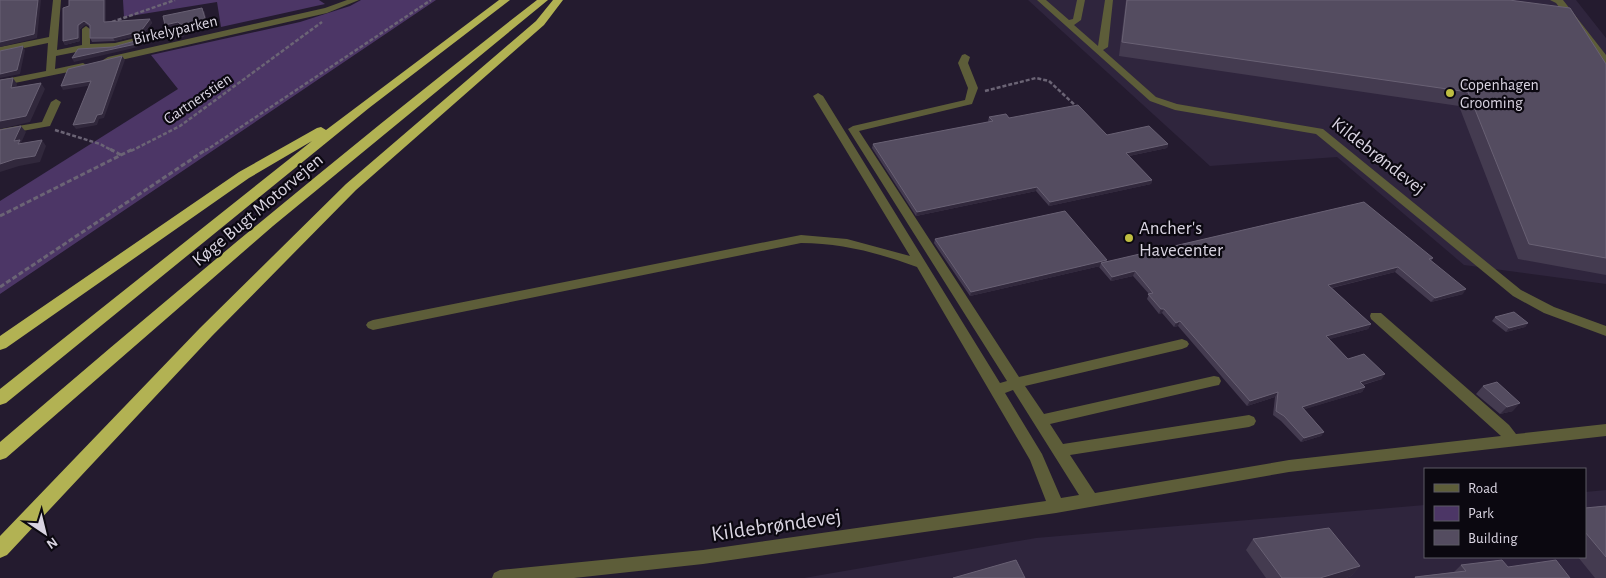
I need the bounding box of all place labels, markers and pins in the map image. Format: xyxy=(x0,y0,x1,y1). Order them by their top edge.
place label: Copenhagen Grooming xyxy=(1460,77,1539,111)
marker: Copenhagen Grooming xyxy=(1444,87,1456,99)
place label: Ancher's Havecenter xyxy=(1139,219,1223,260)
marker: Ancher's Havecenter xyxy=(1123,232,1135,244)

